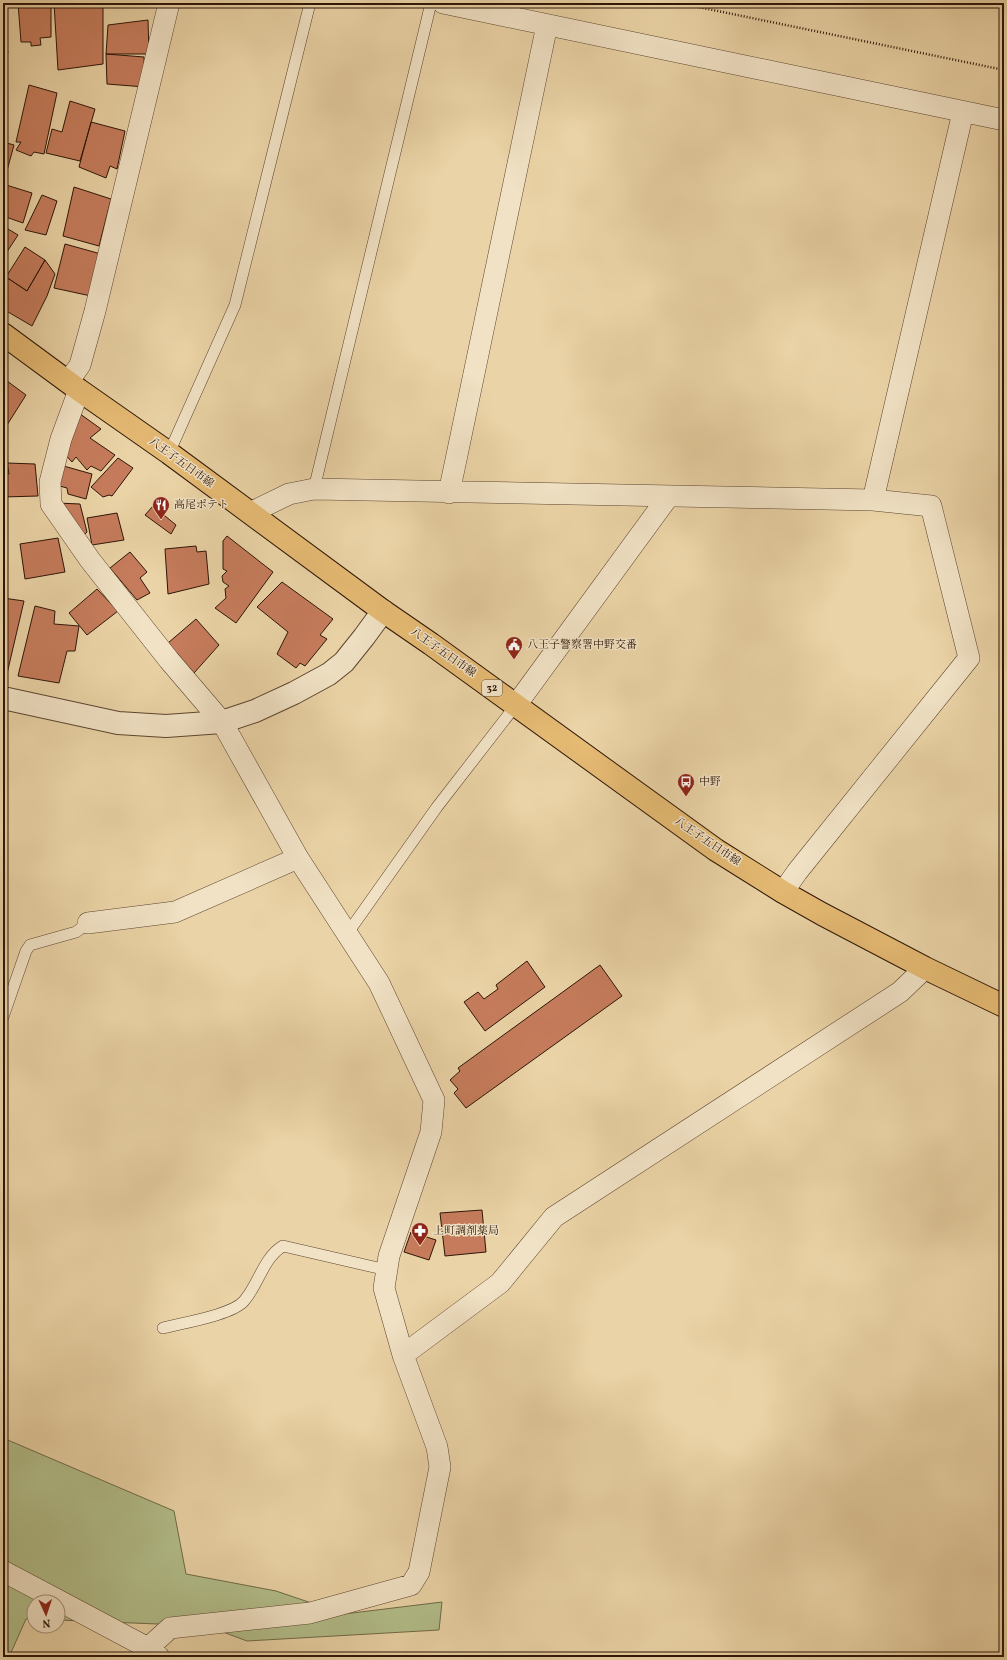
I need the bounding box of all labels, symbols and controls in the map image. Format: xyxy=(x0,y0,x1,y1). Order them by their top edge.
street label: 八王子五日市線 xyxy=(145,434,217,492)
restaurant icon: 高尾ポテト xyxy=(151,495,171,520)
place label: 高尾ポテト xyxy=(174,498,229,513)
street label: 八王子五日市線 xyxy=(407,625,479,681)
public building icon: 八王子警察署中野交番 xyxy=(504,635,524,660)
place label: 八王子警察署中野交番 xyxy=(527,638,637,653)
road number: 32 xyxy=(482,680,502,696)
bus stop icon: 中野 xyxy=(676,772,696,797)
place label: 中野 xyxy=(699,775,721,790)
street label: 八王子五日市線 xyxy=(671,814,743,870)
pharmacy icon: 上町調剤薬局 xyxy=(410,1221,430,1246)
place label: 上町調剤薬局 xyxy=(433,1224,499,1239)
north arrow xyxy=(26,1594,66,1634)
text: N xyxy=(42,1615,51,1630)

